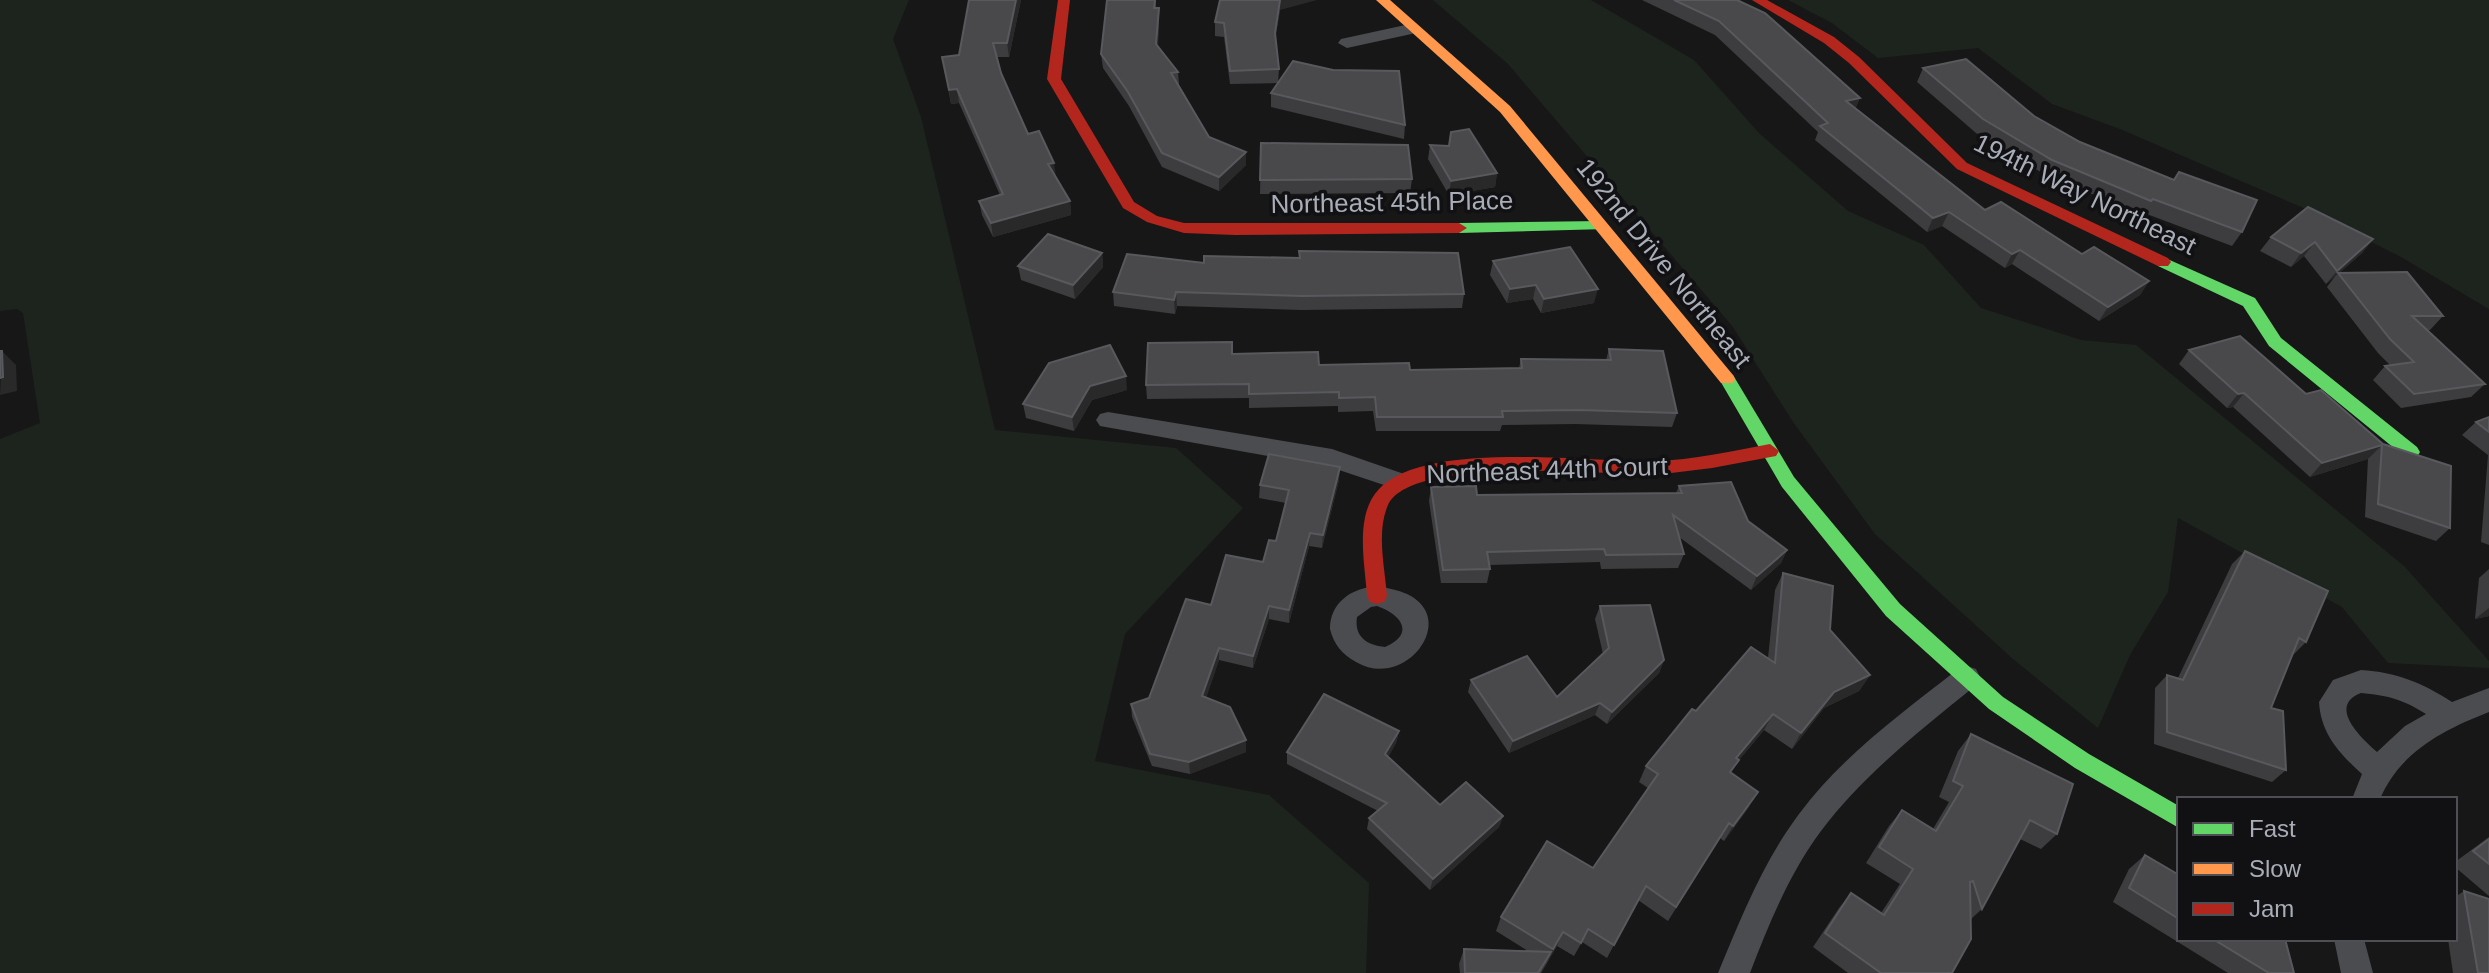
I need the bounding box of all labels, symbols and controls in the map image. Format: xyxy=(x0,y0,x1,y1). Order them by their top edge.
street label: 194th Way Northeast xyxy=(1969,127,2202,261)
street label: 192nd Drive Northeast xyxy=(1570,152,1758,374)
street label: Northeast 45th Place xyxy=(1270,185,1514,219)
street label: Northeast 44th Court xyxy=(1426,451,1669,489)
legend xyxy=(2177,797,2457,941)
text: Fast xyxy=(2249,815,2296,842)
text: Slow xyxy=(2249,855,2302,882)
text: Jam xyxy=(2249,895,2294,922)

